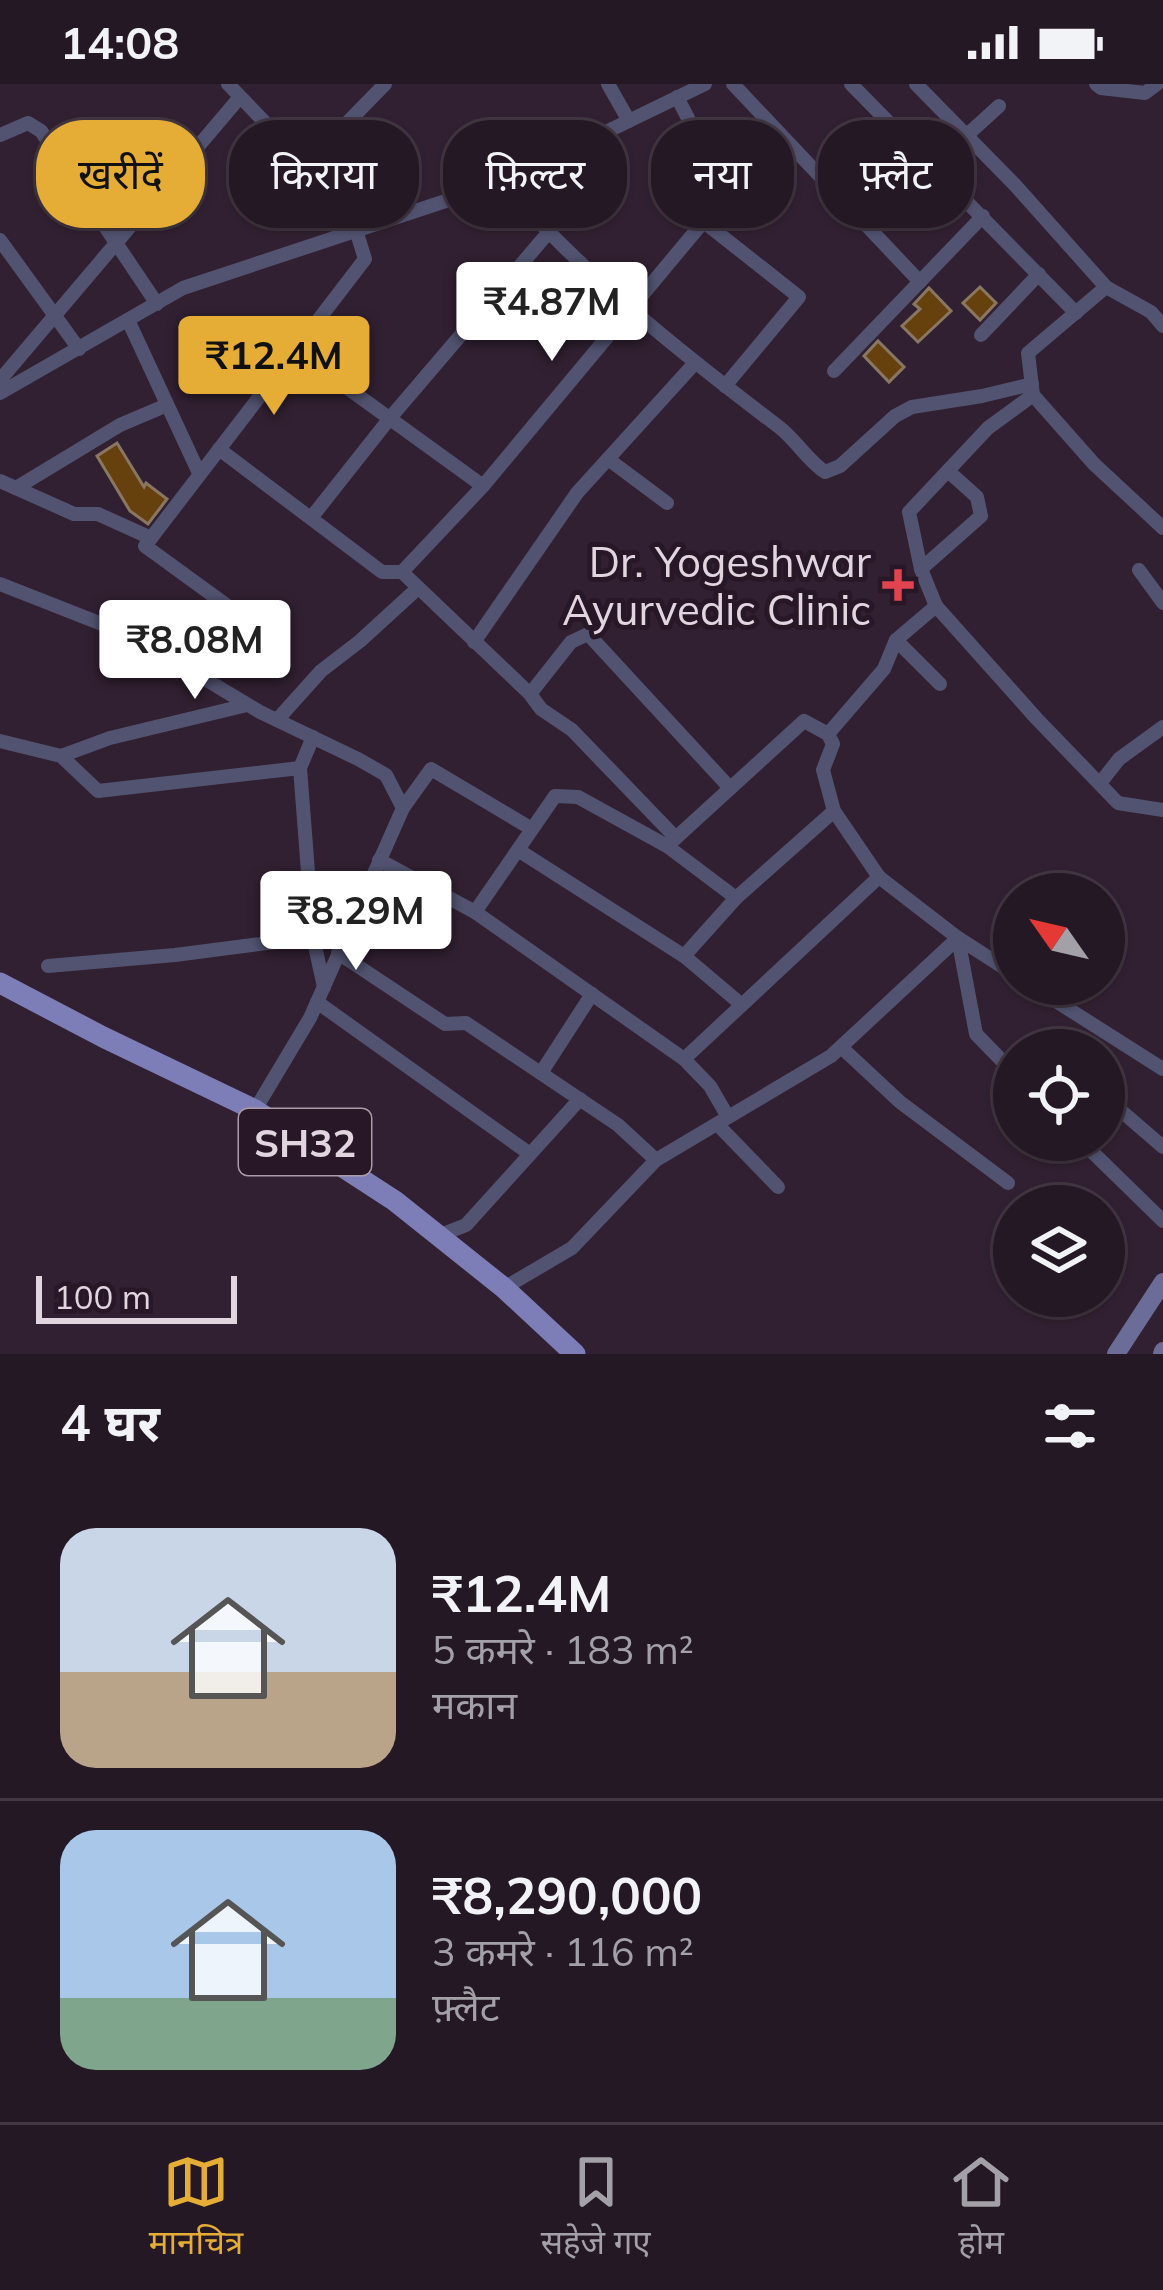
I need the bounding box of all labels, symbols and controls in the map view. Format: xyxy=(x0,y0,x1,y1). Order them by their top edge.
text: 14:08 xyxy=(60,14,179,70)
chip: खरीदें xyxy=(36,120,205,228)
chip: किराया xyxy=(229,120,419,228)
chip: फ़िल्टर xyxy=(443,120,627,228)
chip: नया xyxy=(651,120,794,228)
chip: फ़्लैट xyxy=(818,120,974,228)
pin: ₹4.87M xyxy=(454,262,650,364)
text: ₹4.87M xyxy=(483,276,621,325)
pin: ₹12.4M xyxy=(176,316,372,418)
text: ₹12.4M xyxy=(205,330,343,379)
place label: Dr. Yogeshwar Ayurvedic Clinic xyxy=(562,535,872,636)
marker: Dr. Yogeshwar Ayurvedic Clinic xyxy=(882,569,914,601)
pin: ₹8.08M xyxy=(97,600,293,702)
text: ₹8.08M xyxy=(126,614,264,663)
pin: ₹8.29M xyxy=(258,871,454,973)
north arrow xyxy=(993,873,1125,1005)
map controls xyxy=(993,873,1125,1317)
text: ₹8.29M xyxy=(287,885,425,934)
button: locate xyxy=(993,1029,1125,1161)
road number: SH32 xyxy=(239,1109,371,1175)
button: layers xyxy=(993,1185,1125,1317)
scale bar xyxy=(36,1270,237,1323)
text: 100 m xyxy=(54,1276,151,1317)
text: 4 घर xyxy=(60,1390,160,1454)
icon: filters xyxy=(1037,1393,1103,1459)
text: ₹12.4M xyxy=(432,1561,611,1625)
icon: home xyxy=(156,1576,300,1720)
text: 5 कमरे · 183 m² xyxy=(432,1625,694,1674)
text: मकान xyxy=(432,1680,517,1729)
text: ₹8,290,000 xyxy=(432,1863,702,1927)
icon: home xyxy=(156,1878,300,2022)
text: 3 कमरे · 116 m² xyxy=(432,1927,694,1976)
text: फ़्लैट xyxy=(432,1982,499,2031)
tab: मानचित्र xyxy=(149,2149,243,2267)
tab: सहेजे गए xyxy=(541,2149,651,2267)
tab: होम xyxy=(948,2149,1014,2267)

